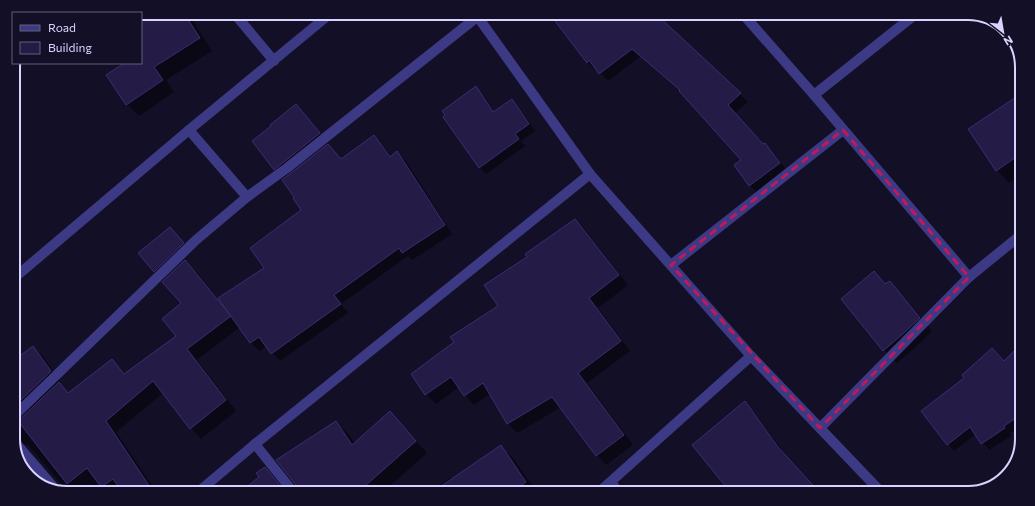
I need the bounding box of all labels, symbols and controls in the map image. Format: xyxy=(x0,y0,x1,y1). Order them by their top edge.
legend xyxy=(12,12,142,64)
north arrow xyxy=(983,12,1023,52)
text: Road xyxy=(48,20,76,34)
text: N xyxy=(1002,33,1015,49)
text: Building xyxy=(48,40,92,54)

